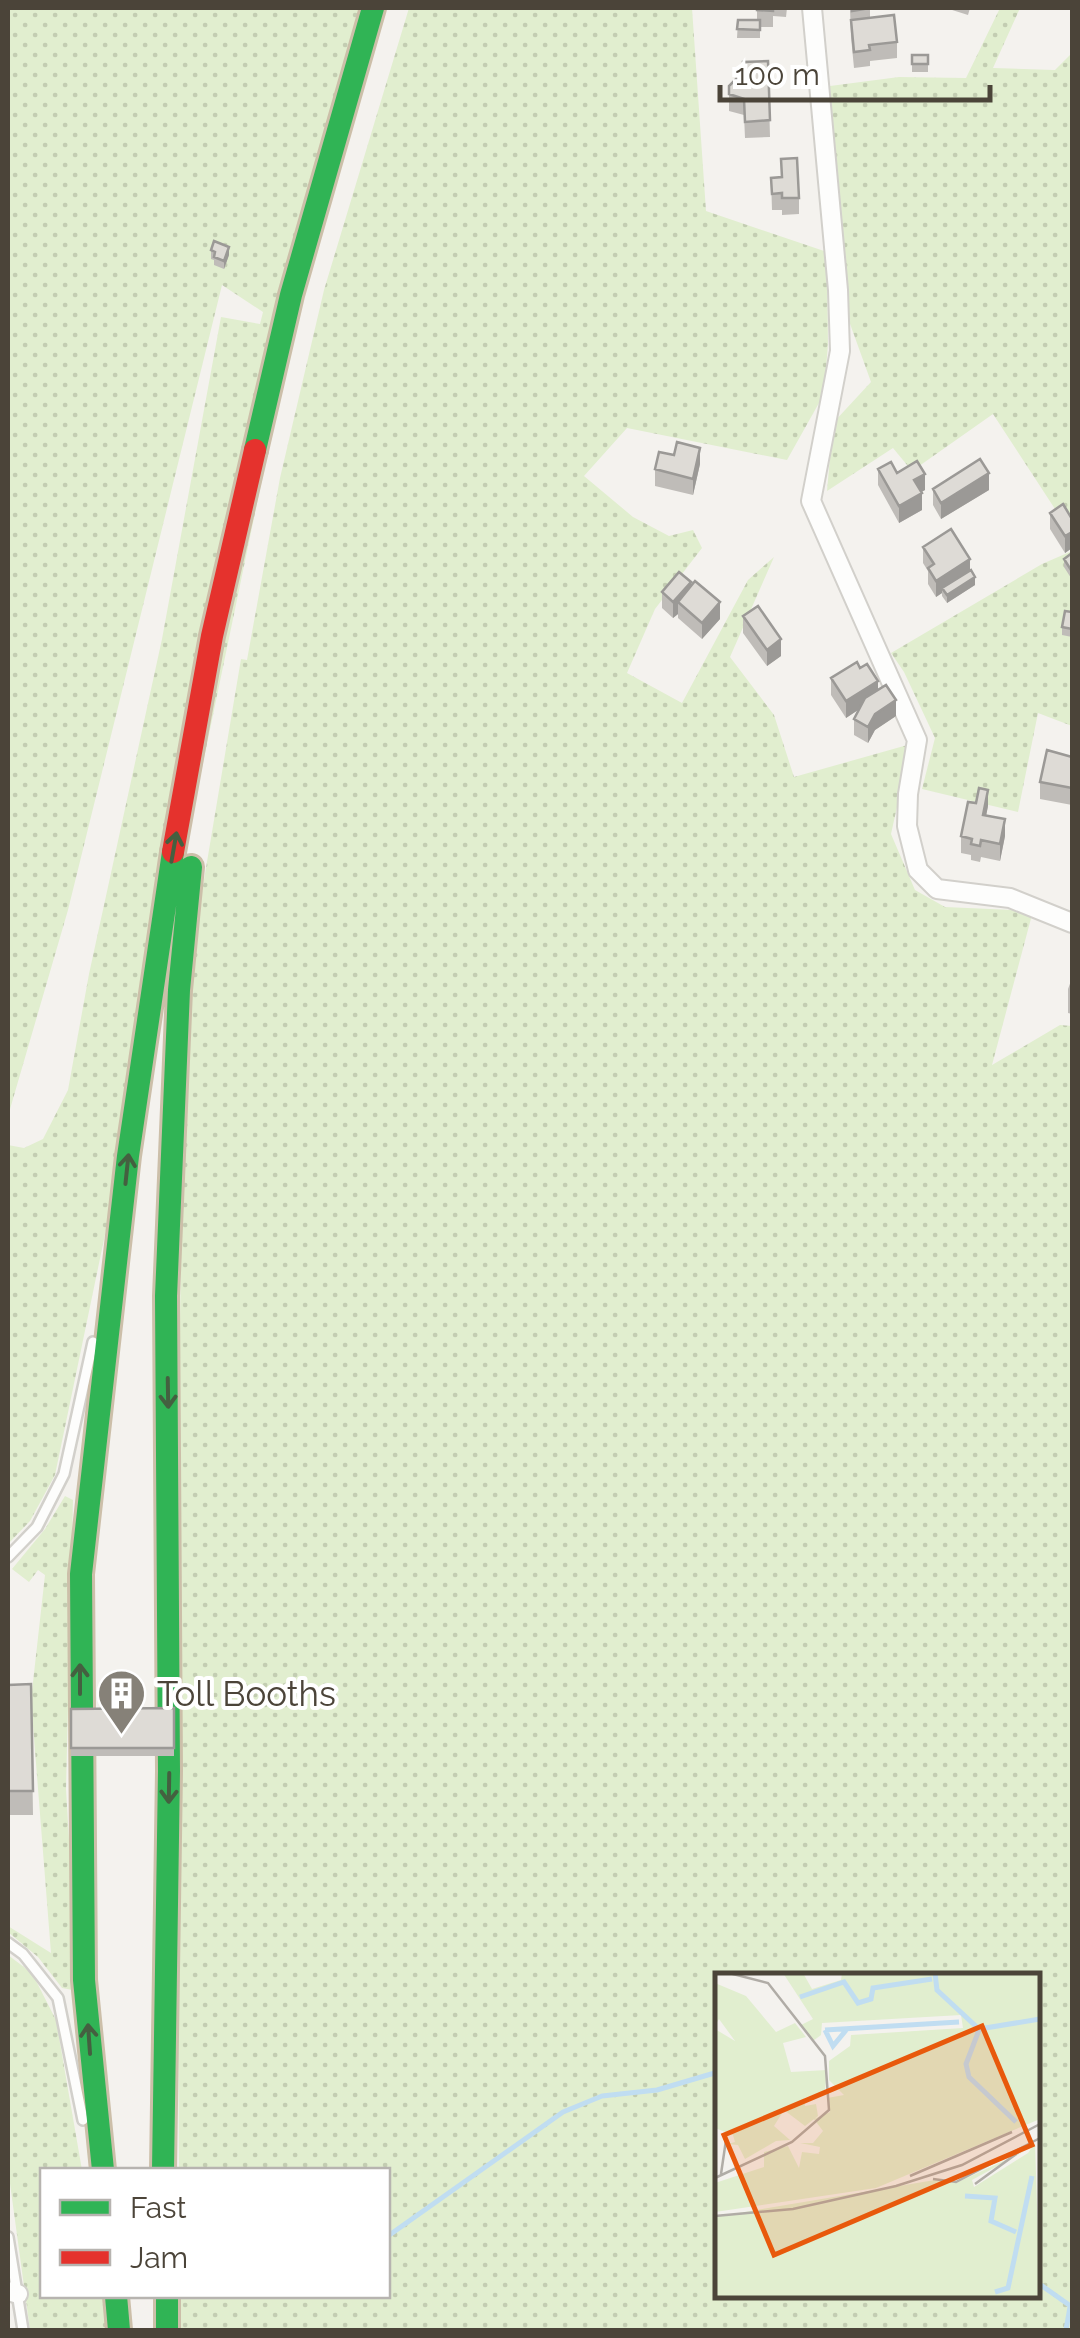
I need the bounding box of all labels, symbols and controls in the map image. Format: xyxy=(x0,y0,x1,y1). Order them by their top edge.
scale bar xyxy=(720,40,990,102)
text: 100 m xyxy=(735,57,820,92)
one-way arrow xyxy=(165,831,184,864)
one-way arrow xyxy=(118,1153,137,1185)
one-way arrow xyxy=(158,1377,177,1409)
one-way arrow xyxy=(70,1663,90,1696)
building icon: Toll Booths xyxy=(96,1668,148,1736)
place label: Toll Booths xyxy=(157,1673,336,1714)
one-way arrow xyxy=(160,1772,178,1804)
inset map xyxy=(715,1973,1040,2298)
one-way arrow xyxy=(79,2023,98,2055)
legend xyxy=(40,2168,390,2298)
text: Fast xyxy=(130,2190,187,2225)
text: Jam xyxy=(130,2240,188,2275)

